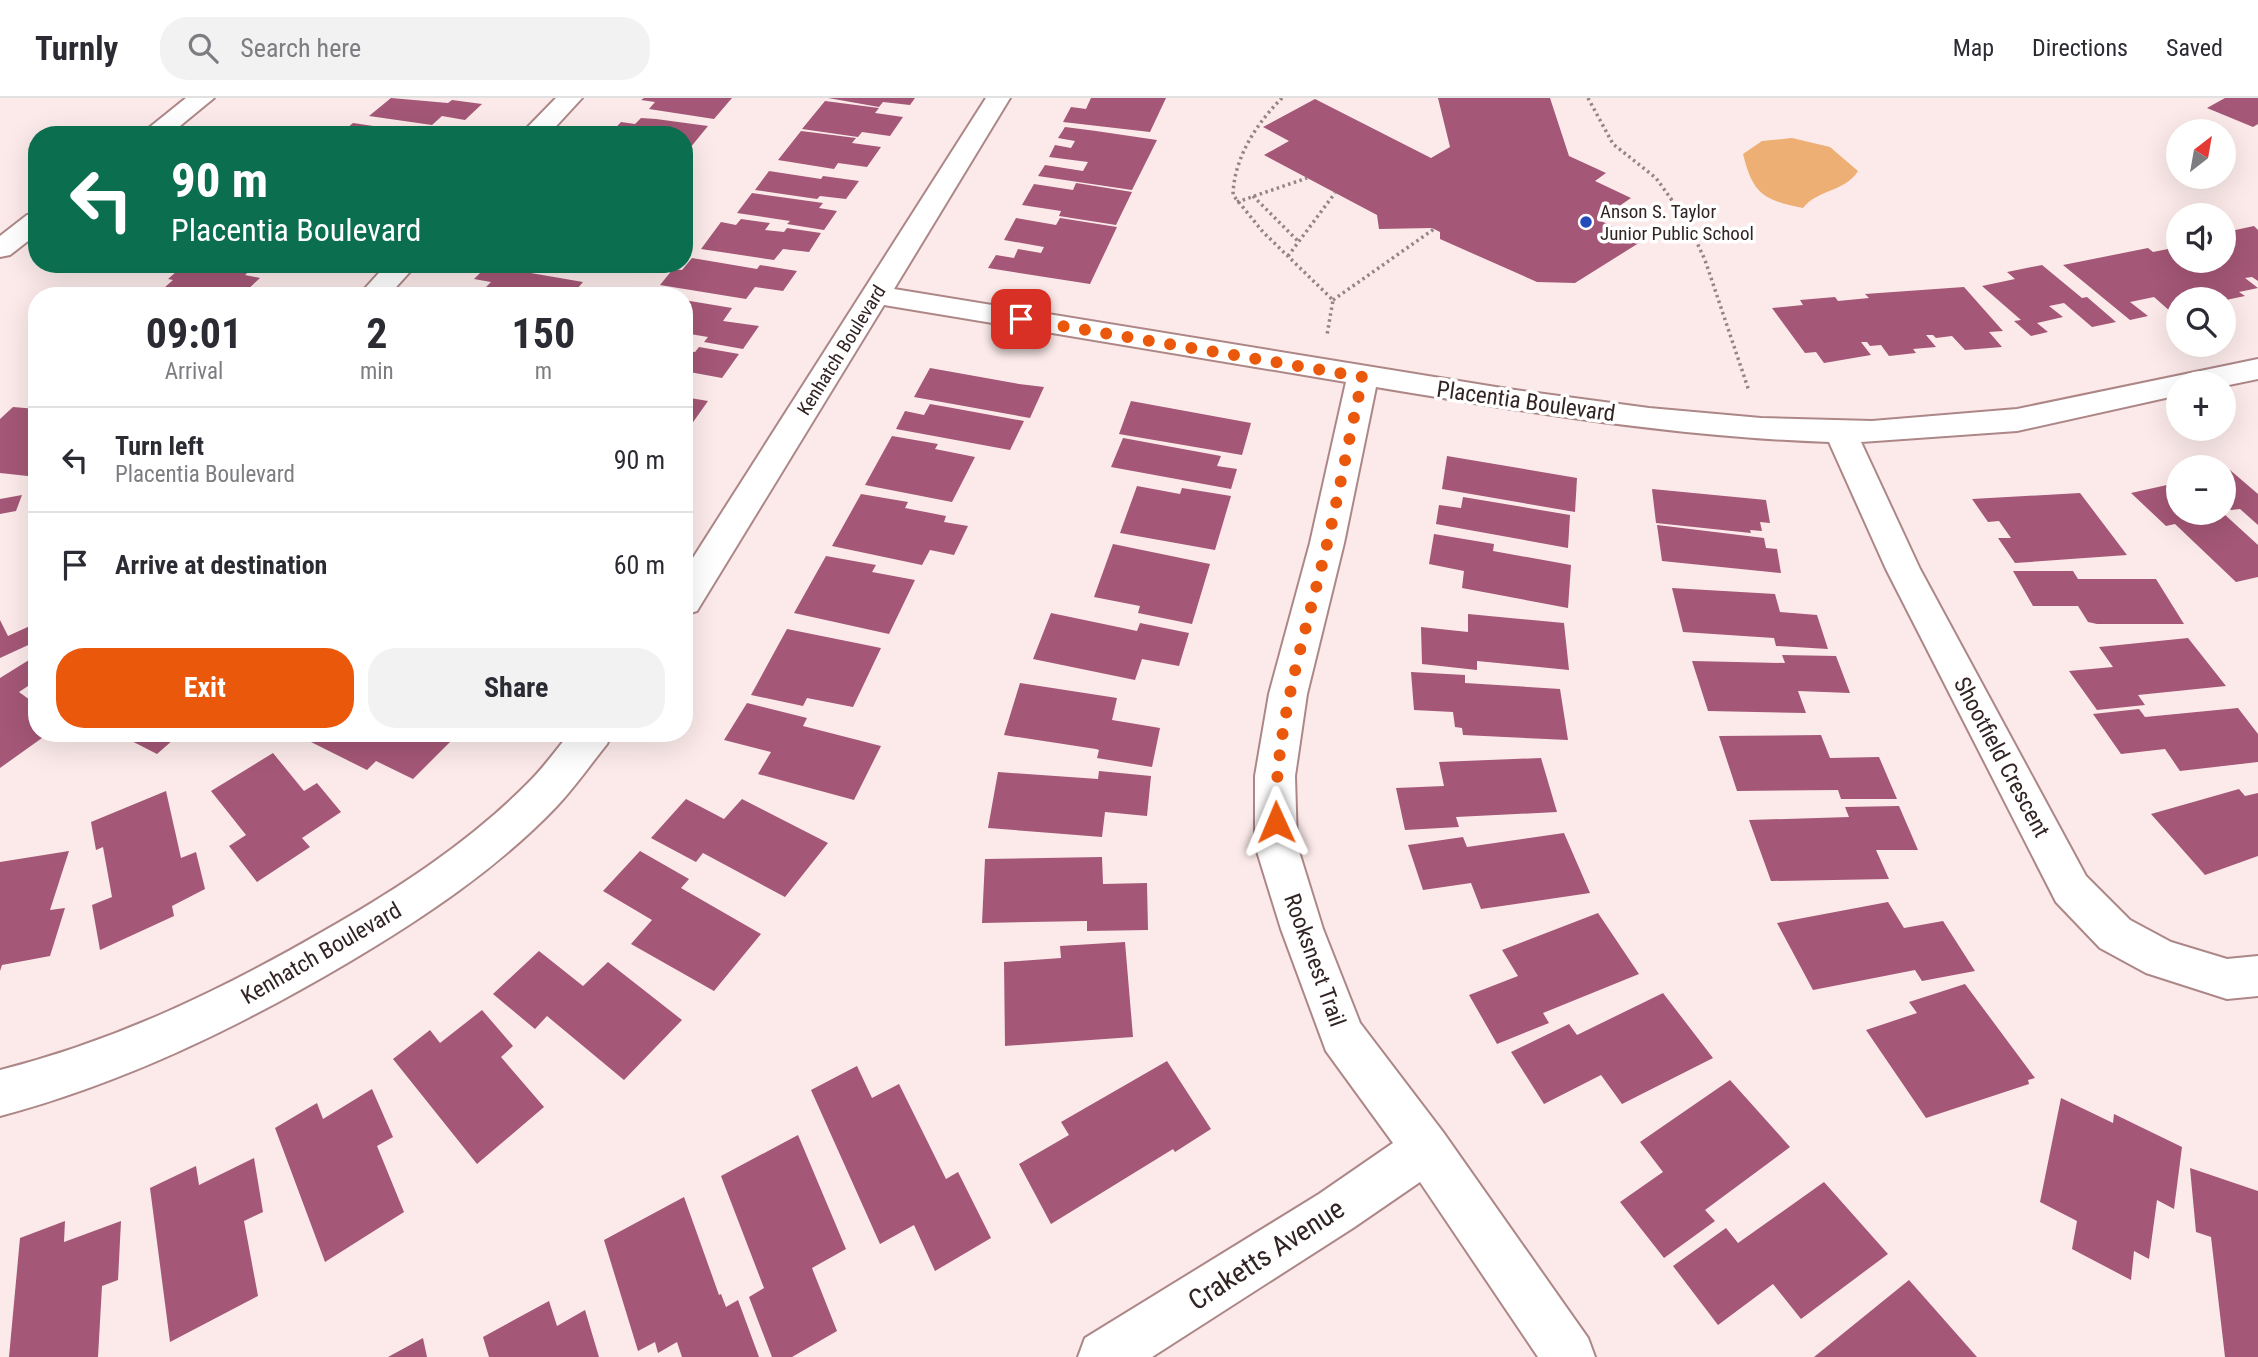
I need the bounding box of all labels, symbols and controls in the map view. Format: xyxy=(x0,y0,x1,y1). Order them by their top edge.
search box xyxy=(160,17,650,80)
text: Turnly xyxy=(35,29,118,68)
icon: search xyxy=(184,29,222,67)
text: Search here xyxy=(240,33,361,63)
text: Map xyxy=(1953,34,1994,62)
text: Directions xyxy=(2032,34,2128,62)
text: Saved xyxy=(2166,34,2223,62)
north arrow xyxy=(2166,119,2236,189)
map controls xyxy=(2166,119,2236,525)
text: 90 m xyxy=(171,152,268,209)
icon: left xyxy=(56,154,147,245)
place label: Anson S. Taylor Junior Public School xyxy=(1600,200,1754,245)
button: sound xyxy=(2166,203,2236,273)
text: Placentia Boulevard xyxy=(171,211,421,249)
marker: Anson S. Taylor Junior Public School xyxy=(1578,214,1594,230)
street label: Kenhatch Boulevard xyxy=(792,281,891,419)
button: search xyxy=(2166,287,2236,357)
pin xyxy=(991,289,1051,349)
icon: arrive xyxy=(1002,300,1040,338)
text: 09:01 xyxy=(146,309,242,358)
text: 2 xyxy=(366,309,387,358)
text: 150 xyxy=(511,309,575,358)
text: Arrival xyxy=(165,358,223,385)
text: min xyxy=(360,358,394,385)
text: m xyxy=(535,358,552,385)
button: + xyxy=(2166,371,2236,441)
street label: Placentia Boulevard xyxy=(1435,376,1617,427)
text: Turn left xyxy=(115,431,204,461)
icon: left xyxy=(56,441,94,479)
text: 90 m xyxy=(614,445,665,475)
button: − xyxy=(2166,455,2236,525)
text: Placentia Boulevard xyxy=(115,461,295,488)
icon: arrive xyxy=(56,546,94,584)
text: Arrive at destination xyxy=(115,550,327,580)
text: 60 m xyxy=(614,550,665,580)
button: Exit xyxy=(56,648,354,728)
button: Share xyxy=(368,648,665,728)
street label: Shootfield Crescent xyxy=(1948,673,2055,842)
position arrow xyxy=(1239,785,1313,859)
street label: Rooksnest Trail xyxy=(1278,890,1351,1030)
street label: Kenhatch Boulevard xyxy=(236,897,406,1010)
street label: Craketts Avenue xyxy=(1182,1192,1350,1317)

